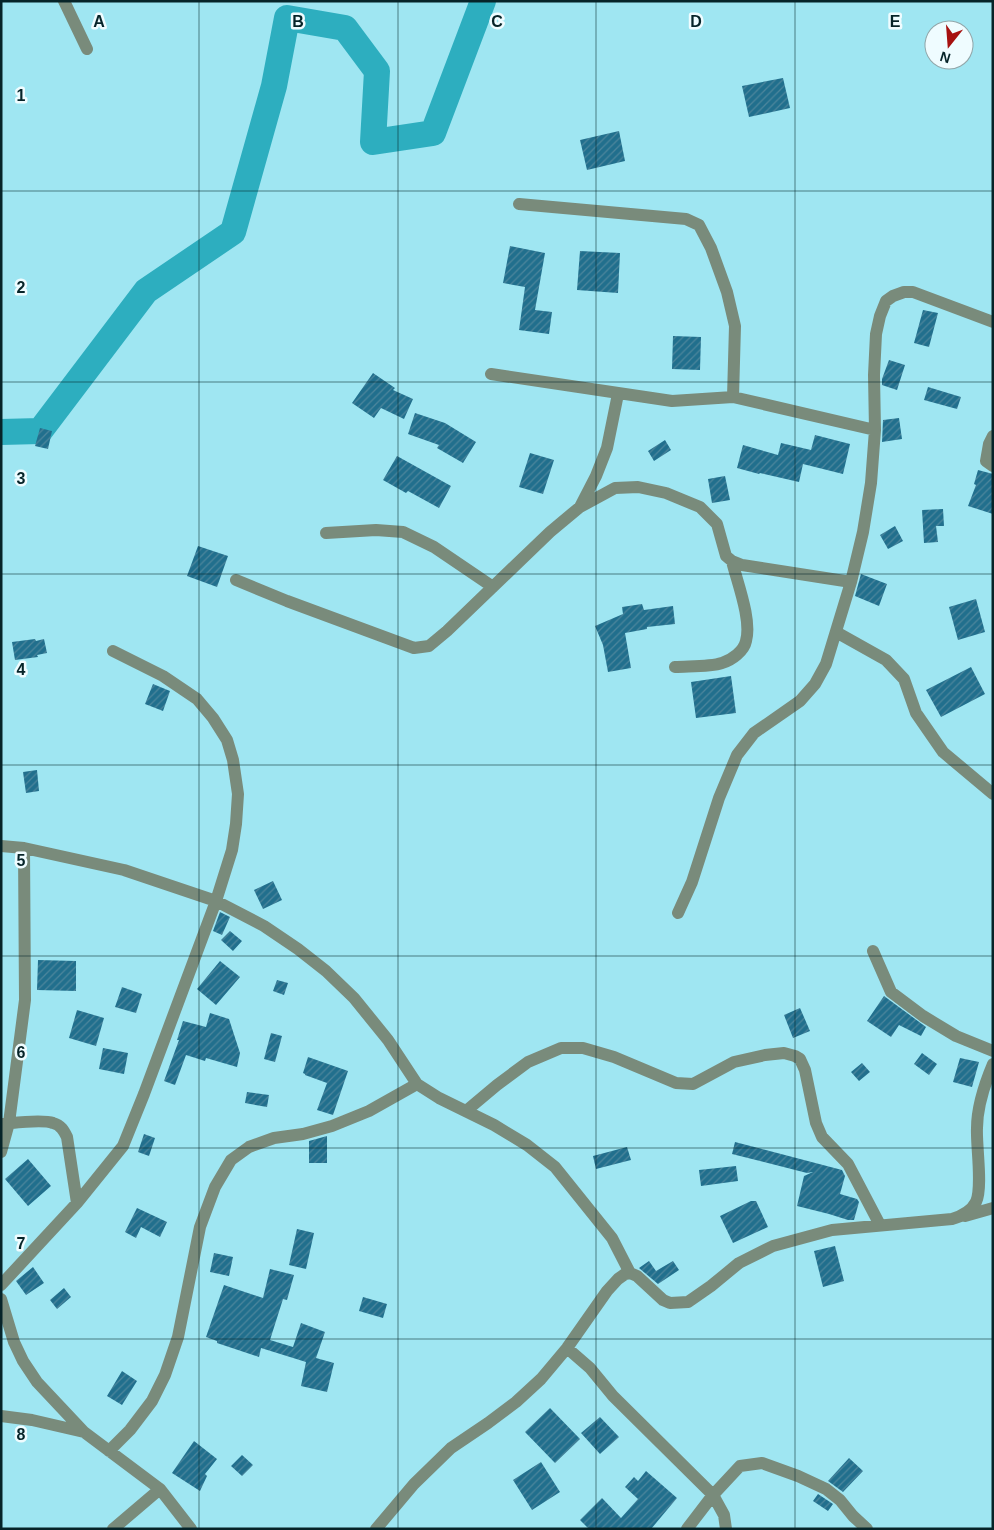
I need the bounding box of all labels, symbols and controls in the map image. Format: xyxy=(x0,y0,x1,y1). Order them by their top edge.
text: A xyxy=(93,13,105,30)
text: B xyxy=(292,13,304,30)
text: C xyxy=(491,13,503,30)
text: D xyxy=(690,13,702,30)
text: E xyxy=(890,13,901,30)
north arrow xyxy=(924,20,974,70)
text: N xyxy=(938,48,952,67)
text: 1 xyxy=(17,87,26,104)
text: 2 xyxy=(17,279,26,296)
text: 3 xyxy=(17,470,26,487)
text: 4 xyxy=(17,661,26,678)
text: 5 xyxy=(17,852,26,869)
text: 6 xyxy=(17,1044,26,1061)
text: 7 xyxy=(17,1235,26,1252)
text: 8 xyxy=(17,1426,26,1443)

